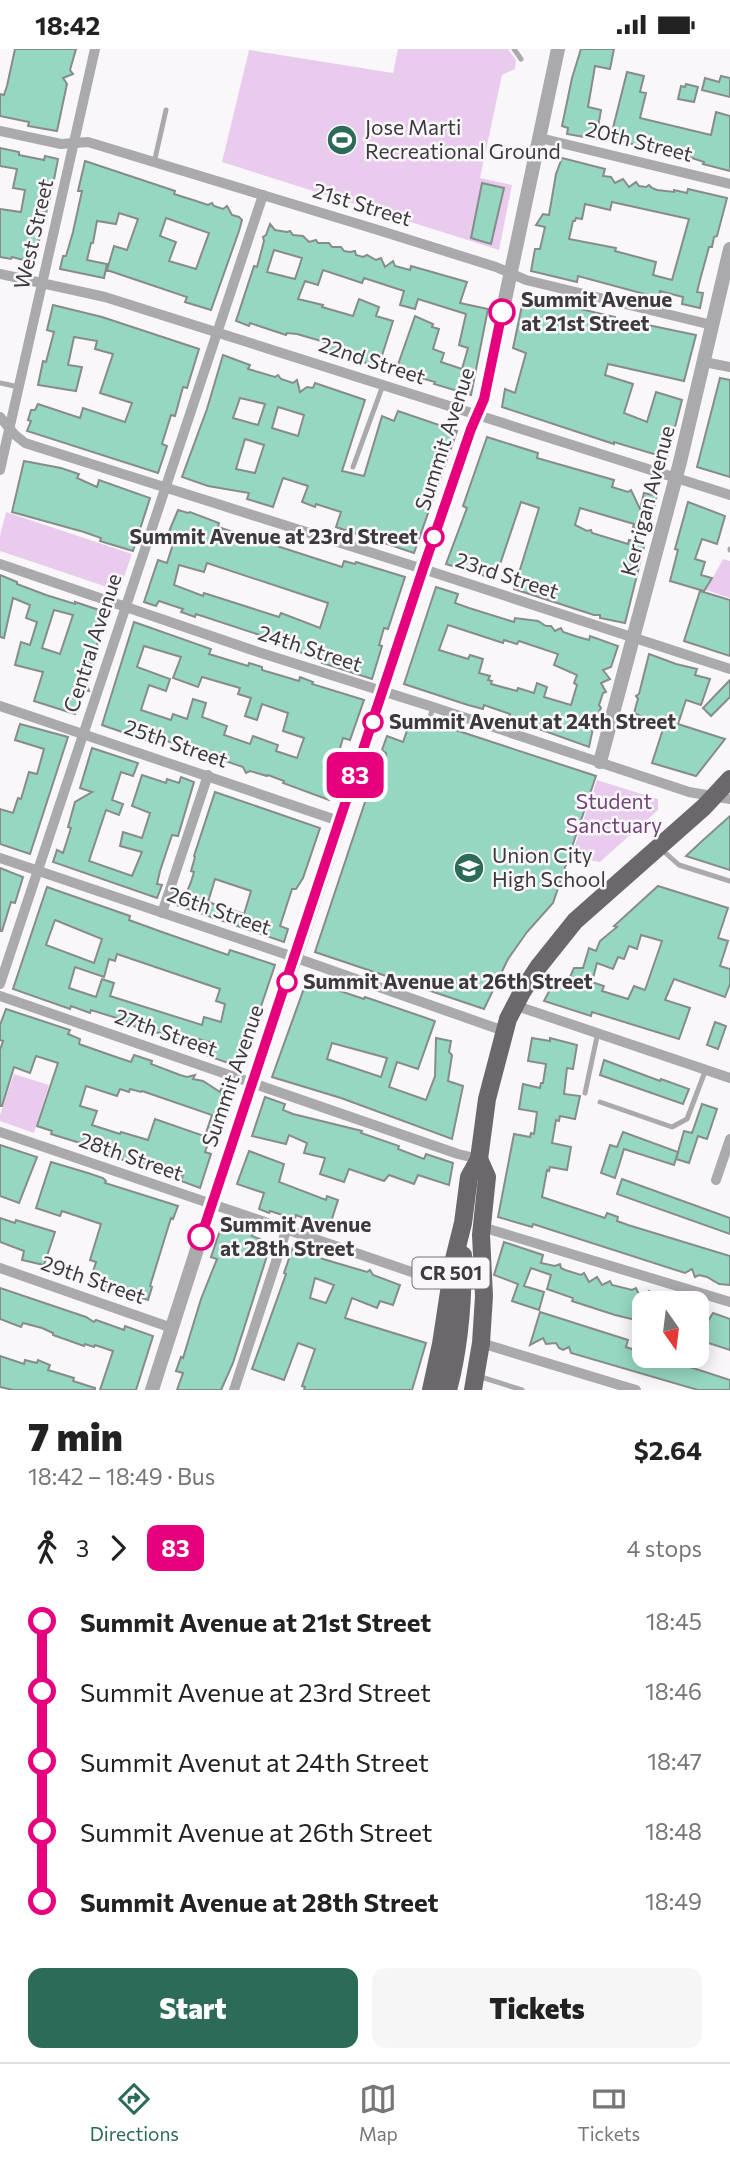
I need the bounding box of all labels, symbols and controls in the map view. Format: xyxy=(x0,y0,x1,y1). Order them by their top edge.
text: 18:42 xyxy=(35,9,100,40)
place label: Jose Marti Recreational Ground xyxy=(365,114,561,163)
street label: 20th Street xyxy=(583,115,695,166)
sports icon: Jose Marti Recreational Ground xyxy=(325,123,359,157)
street label: West Street xyxy=(8,176,57,291)
street label: 21st Street xyxy=(310,177,415,230)
place label: Summit Avenue at 21st Street xyxy=(521,286,672,335)
marker: Summit Avenue at 21st Street xyxy=(489,299,515,325)
street label: 22nd Street xyxy=(316,331,429,389)
street label: Summit Avenue xyxy=(409,364,478,513)
street label: Kerrigan Avenue xyxy=(614,423,679,579)
place label: Summit Avenue at 23rd Street xyxy=(129,523,418,548)
marker: Summit Avenue at 23rd Street xyxy=(424,527,444,547)
street label: 23rd Street xyxy=(453,546,562,603)
street label: Central Avenue xyxy=(57,570,126,715)
street label: 24th Street xyxy=(255,619,366,676)
place label: Summit Avenut at 24th Street xyxy=(389,708,676,733)
marker: Summit Avenut at 24th Street xyxy=(363,712,383,732)
street label: 25th Street xyxy=(121,713,231,772)
line badge: 83 xyxy=(324,752,386,798)
text: 83 xyxy=(341,760,369,789)
park label: Student Sanctuary xyxy=(566,788,662,837)
place label: Union City High School xyxy=(492,842,606,891)
school or university icon: Union City High School xyxy=(452,851,486,885)
street label: 26th Street xyxy=(164,880,275,939)
place label: Summit Avenue at 26th Street xyxy=(303,968,593,993)
marker: Summit Avenue at 26th Street xyxy=(277,972,297,992)
street label: Summit Avenue xyxy=(196,1001,268,1150)
street label: 27th Street xyxy=(112,1002,221,1061)
street label: 28th Street xyxy=(76,1126,187,1185)
place label: Summit Avenue at 28th Street xyxy=(220,1211,371,1260)
marker: Summit Avenue at 28th Street xyxy=(188,1224,214,1250)
street label: 29th Street xyxy=(38,1249,149,1308)
road number: CR 501 xyxy=(412,1257,490,1289)
north arrow xyxy=(632,1291,709,1369)
map controls xyxy=(632,1291,709,1368)
text: 7 min xyxy=(28,1412,123,1459)
text: $2.64 xyxy=(634,1434,702,1465)
text: 18:42 – 18:49 · Bus xyxy=(28,1462,215,1490)
icon: walk xyxy=(28,1529,66,1567)
icon: forward xyxy=(99,1529,137,1567)
text: 83 xyxy=(161,1533,190,1562)
text: 3 xyxy=(76,1534,89,1562)
text: 4 stops xyxy=(627,1534,702,1562)
text: Summit Avenue at 21st Street xyxy=(80,1606,431,1637)
text: 18:45 xyxy=(646,1607,702,1635)
text: Summit Avenue at 23rd Street xyxy=(80,1676,431,1707)
text: 18:46 xyxy=(645,1677,702,1705)
text: Summit Avenut at 24th Street xyxy=(80,1746,429,1777)
text: 18:47 xyxy=(647,1747,702,1775)
text: Summit Avenue at 26th Street xyxy=(80,1816,433,1847)
text: 18:48 xyxy=(645,1817,702,1845)
text: Summit Avenue at 28th Street xyxy=(80,1886,439,1917)
text: 18:49 xyxy=(645,1887,702,1915)
button: Start xyxy=(28,1968,358,2048)
button: Tickets xyxy=(372,1968,702,2048)
tab: Directions xyxy=(90,2080,179,2145)
tab: Map xyxy=(359,2080,398,2145)
tab: Tickets xyxy=(577,2080,640,2145)

